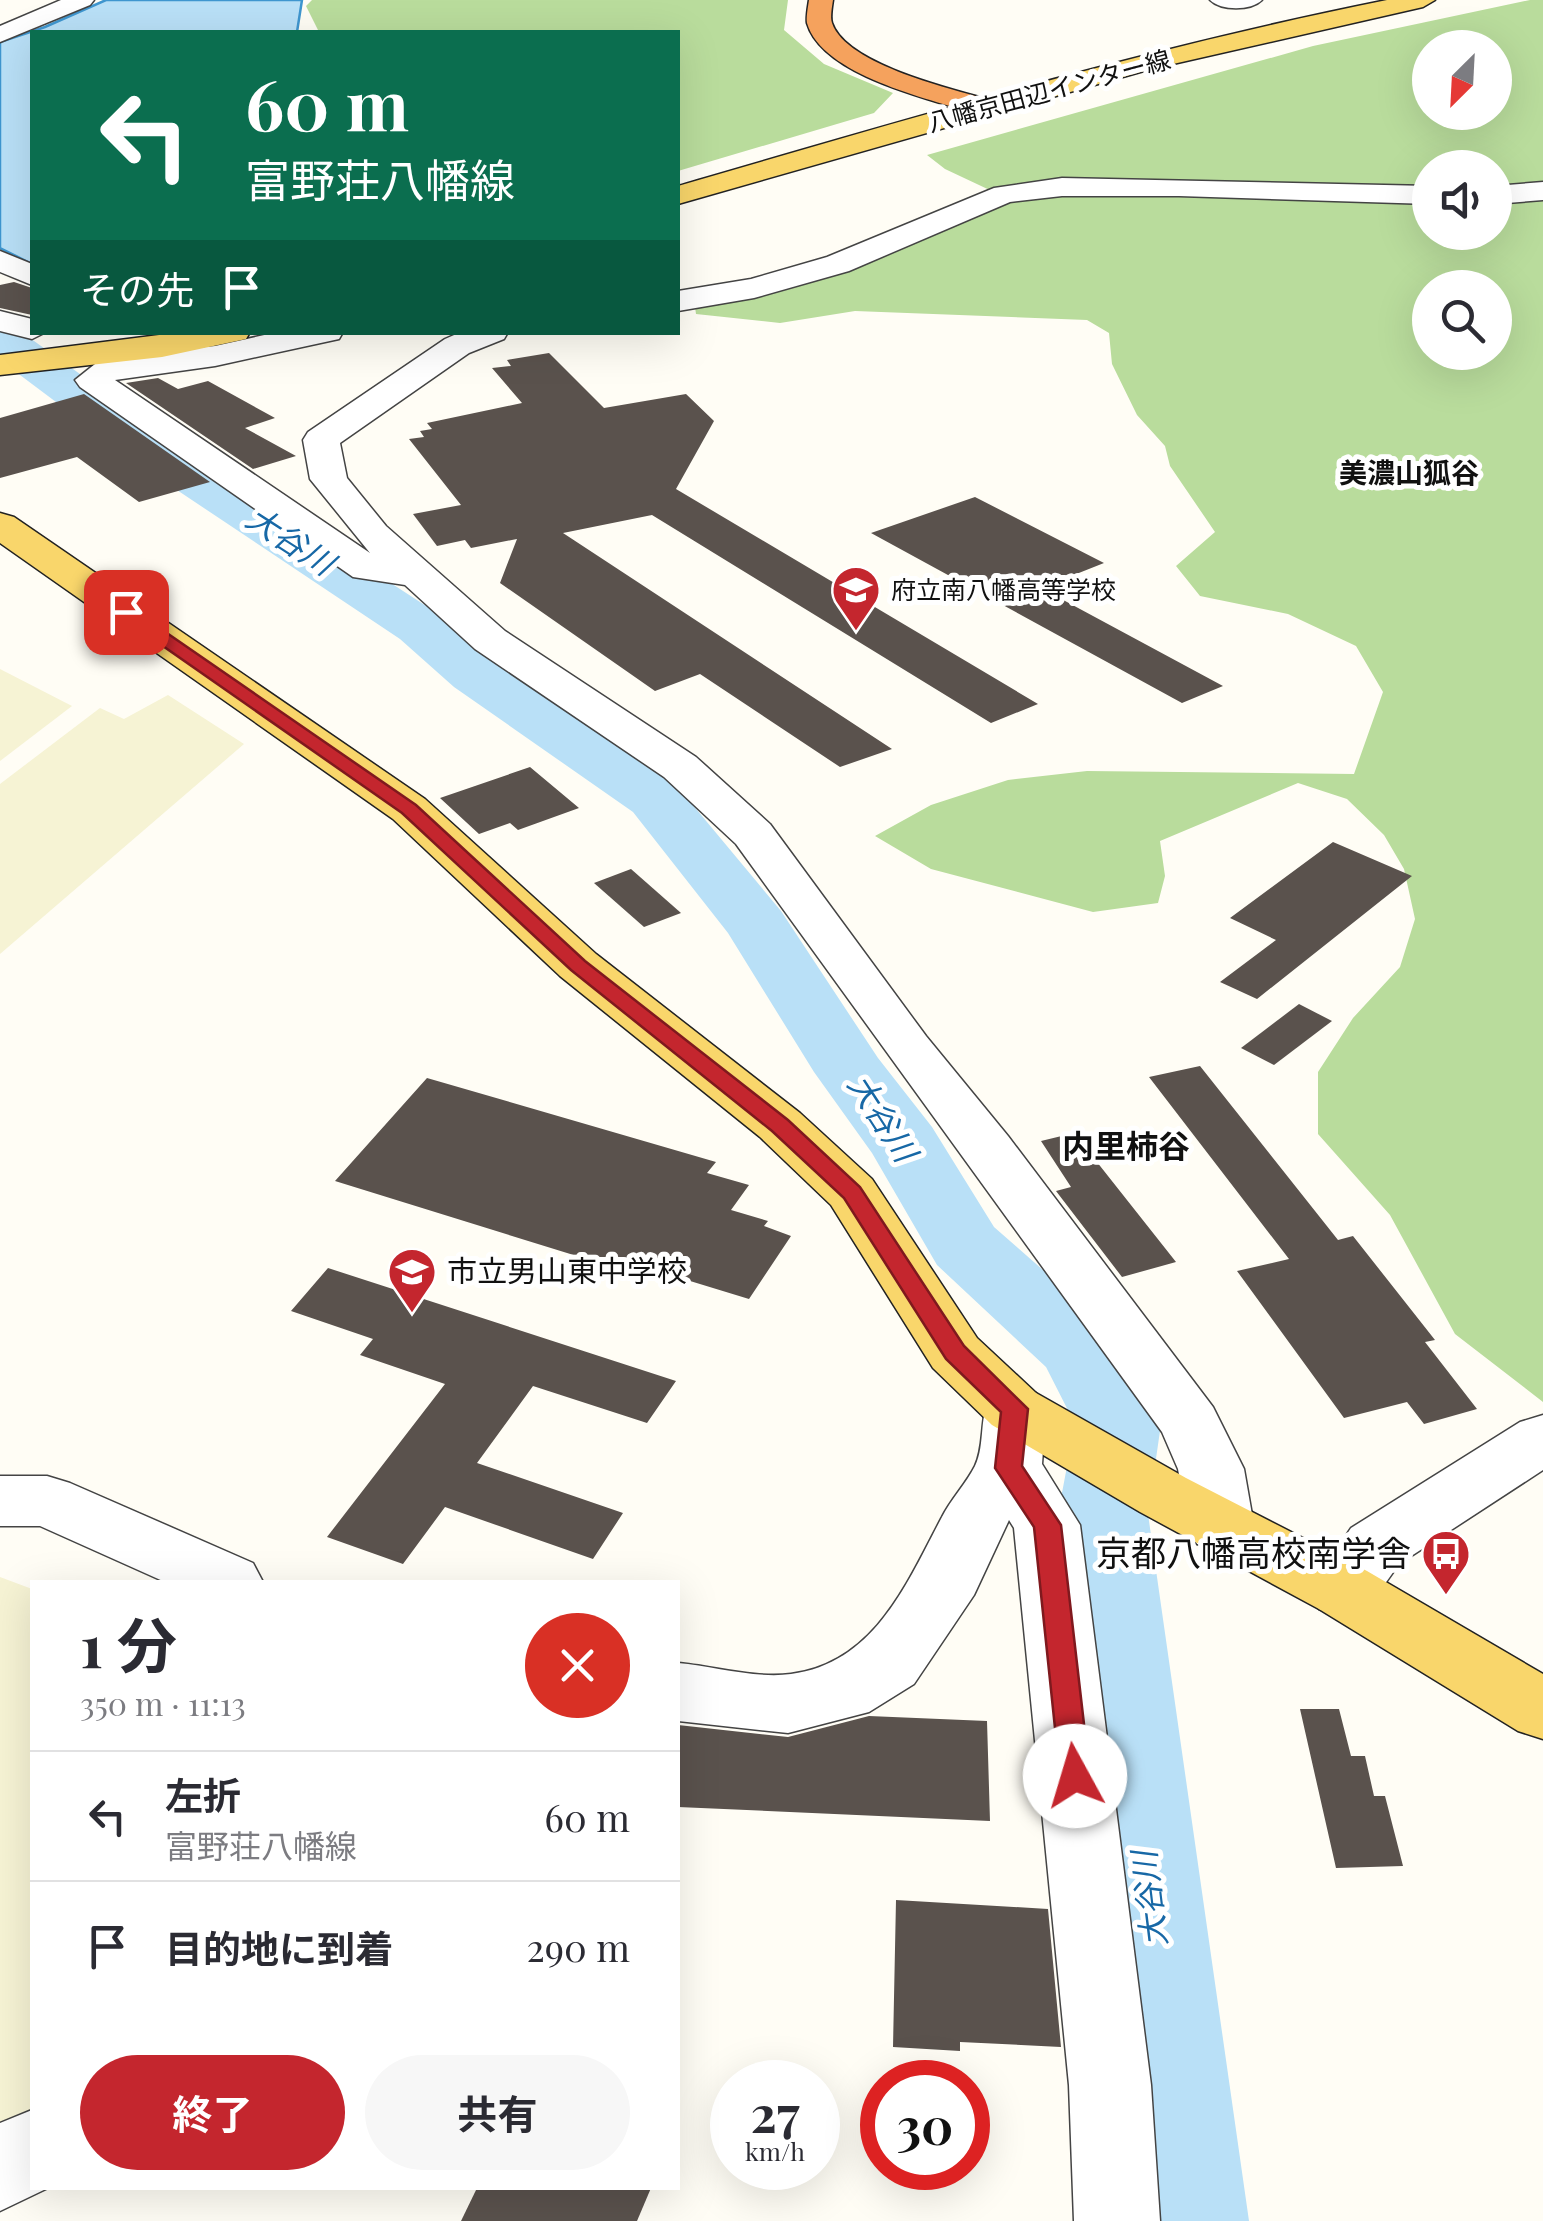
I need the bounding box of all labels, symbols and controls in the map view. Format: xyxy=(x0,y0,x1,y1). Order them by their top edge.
north arrow xyxy=(1412,30,1512,130)
map controls xyxy=(1412,30,1512,370)
street label: 八幡京田辺インター線 xyxy=(924,41,1174,138)
text: 60 m xyxy=(245,55,409,149)
icon: left xyxy=(80,70,210,200)
text: 富野荘八幡線 xyxy=(245,148,515,208)
button: sound xyxy=(1412,150,1512,250)
icon: arrive xyxy=(214,260,269,315)
text: その先 xyxy=(80,263,194,314)
button: search xyxy=(1412,270,1512,370)
district label: 美濃山狐谷 xyxy=(1339,453,1479,490)
water label: 大谷川 xyxy=(239,495,346,585)
school or university icon: 府立南八幡高等学校 xyxy=(830,564,882,632)
pin xyxy=(84,570,169,655)
place label: 府立南八幡高等学校 xyxy=(891,572,1116,605)
icon: arrive xyxy=(99,585,154,640)
water label: 大谷川 xyxy=(840,1065,930,1171)
district label: 内里柿谷 xyxy=(1062,1123,1190,1166)
school or university icon: 市立男山東中学校 xyxy=(386,1246,438,1314)
place label: 市立男山東中学校 xyxy=(447,1250,687,1290)
place label: 京都八幡高校南学舎 xyxy=(1096,1528,1411,1575)
bus stop icon: 京都八幡高校南学舎 xyxy=(1420,1528,1472,1596)
text: 1 分 xyxy=(80,1603,177,1683)
button: close xyxy=(525,1613,630,1718)
text: 350 m · 11:13 xyxy=(80,1681,246,1724)
position arrow xyxy=(1023,1724,1127,1828)
text: 左折 xyxy=(165,1769,241,1820)
icon: left xyxy=(80,1789,135,1844)
text: 60 m xyxy=(544,1791,630,1842)
text: 富野荘八幡線 xyxy=(165,1823,357,1866)
water label: 大谷川 xyxy=(1120,1846,1175,1950)
icon: arrive xyxy=(80,1919,135,1974)
text: 290 m xyxy=(526,1921,630,1972)
text: 目的地に到着 xyxy=(165,1922,393,1973)
button: 終了 xyxy=(80,2055,345,2170)
button: 共有 xyxy=(365,2055,630,2170)
speed limit sign: 30 xyxy=(860,2060,990,2190)
text: 27 xyxy=(751,2079,799,2146)
text: km/h xyxy=(745,2134,805,2167)

